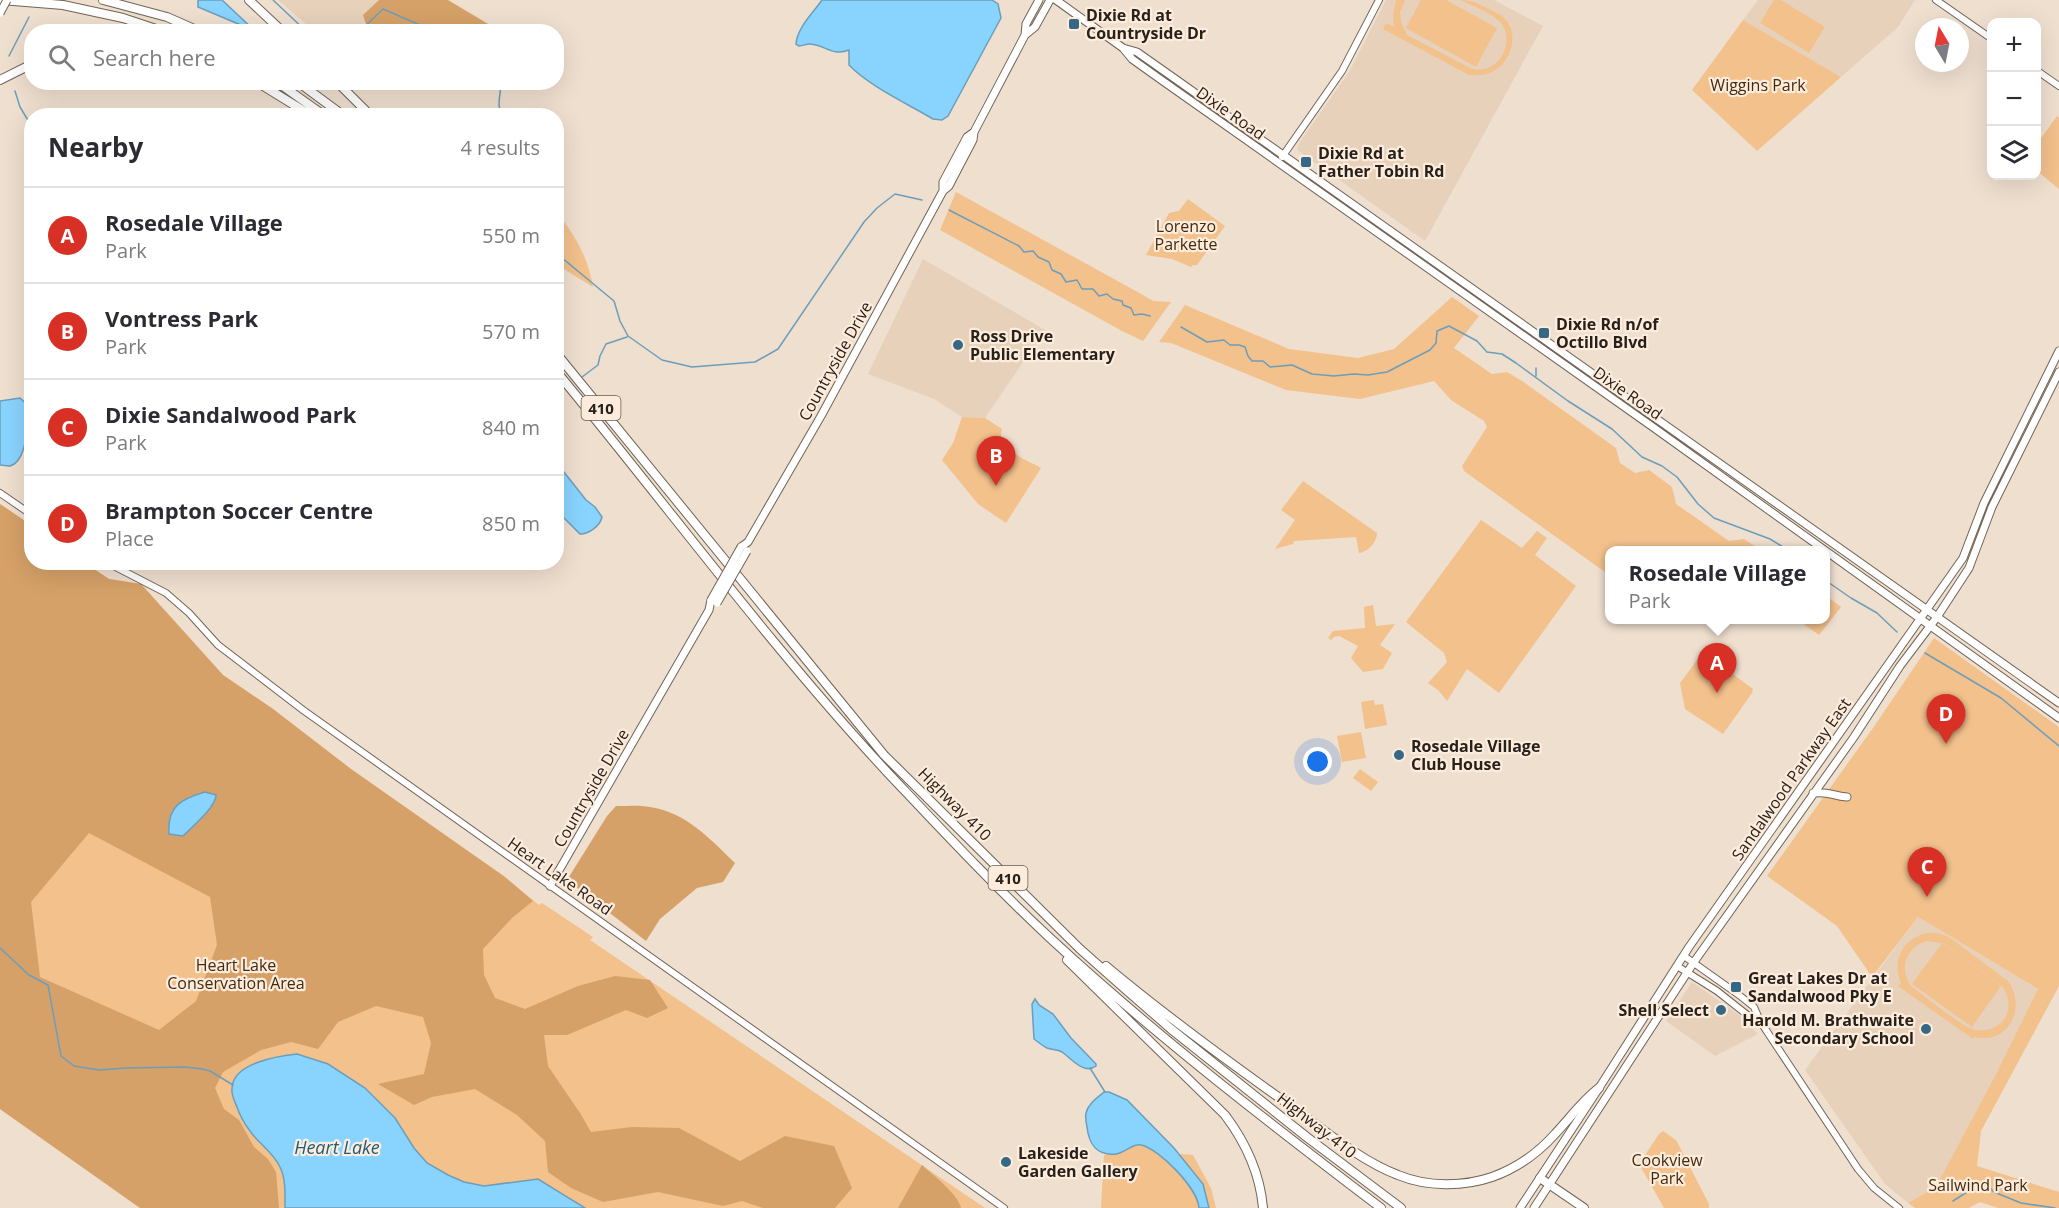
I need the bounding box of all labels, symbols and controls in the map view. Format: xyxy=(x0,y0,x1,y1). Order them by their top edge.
place label: Dixie Rd at Countryside Dr xyxy=(1086,4,1206,44)
marker: Dixie Rd at Countryside Dr xyxy=(1067,17,1081,31)
north arrow xyxy=(1915,18,1969,72)
map controls xyxy=(1987,18,2041,180)
button: + xyxy=(1987,18,2041,72)
search box xyxy=(24,24,564,90)
icon: search xyxy=(45,41,78,74)
text: Search here xyxy=(93,42,216,72)
button: − xyxy=(1987,72,2041,126)
park label: Wiggins Park xyxy=(1710,74,1806,96)
street label: Dixie Road xyxy=(1192,81,1270,145)
button: layers xyxy=(1987,126,2041,180)
text: Nearby xyxy=(48,129,143,165)
text: 4 results xyxy=(460,134,540,161)
place label: Dixie Rd at Father Tobin Rd xyxy=(1318,142,1444,182)
marker: Dixie Rd at Father Tobin Rd xyxy=(1299,155,1313,169)
text: Rosedale Village xyxy=(105,207,283,237)
park label: Lorenzo Parkette xyxy=(1155,215,1217,255)
text: A xyxy=(61,222,74,249)
text: 550 m xyxy=(482,222,540,249)
text: Park xyxy=(105,237,147,264)
street label: Countryside Drive xyxy=(793,297,877,425)
text: Vontress Park xyxy=(105,303,258,333)
place label: Dixie Rd n/of Octillo Blvd xyxy=(1556,313,1659,353)
text: B xyxy=(61,318,74,345)
text: 570 m xyxy=(482,318,540,345)
place label: Ross Drive Public Elementary xyxy=(970,325,1116,365)
marker: Dixie Rd n/of Octillo Blvd xyxy=(1537,326,1551,340)
text: Park xyxy=(105,333,147,360)
marker: Ross Drive Public Elementary xyxy=(951,338,965,352)
street label: Dixie Road xyxy=(1589,361,1667,425)
road number: 410 xyxy=(582,396,620,420)
text: Dixie Sandalwood Park xyxy=(105,399,356,429)
text: C xyxy=(61,414,74,441)
text: 840 m xyxy=(482,414,540,441)
text: Park xyxy=(105,429,147,456)
pin: B xyxy=(976,436,1016,486)
text: Brampton Soccer Centre xyxy=(105,495,373,525)
text: D xyxy=(60,510,75,537)
text: 850 m xyxy=(482,510,540,537)
text: Place xyxy=(105,525,154,552)
popup xyxy=(1605,546,1830,624)
text: Rosedale Village xyxy=(1629,557,1806,587)
text: Park xyxy=(1629,587,1670,614)
pin: A xyxy=(1698,644,1736,693)
street label: Sandalwood Parkway East xyxy=(1726,693,1856,865)
pin: D xyxy=(1926,694,1966,744)
street label: Countryside Drive xyxy=(548,725,634,851)
place label: Rosedale Village Club House xyxy=(1411,735,1540,775)
your location xyxy=(1303,747,1332,776)
marker: Rosedale Village Club House xyxy=(1392,748,1406,762)
street label: Highway 410 xyxy=(914,763,996,845)
street label: Heart Lake Road xyxy=(503,832,617,920)
pin: C xyxy=(1908,848,1946,897)
road number: 410 xyxy=(988,866,1028,890)
park label: Heart Lake Conservation Area xyxy=(167,954,305,994)
place label: Great Lakes Dr at Sandalwood Pky E xyxy=(1748,967,1892,1007)
marker: Great Lakes Dr at Sandalwood Pky E xyxy=(1729,980,1743,994)
place label: Shell Select xyxy=(1619,999,1709,1021)
marker: Shell Select xyxy=(1714,1003,1728,1017)
place label: Harold M. Brathwaite Secondary School xyxy=(1742,1009,1914,1049)
marker: Harold M. Brathwaite Secondary School xyxy=(1919,1022,1933,1036)
street label: Highway 410 xyxy=(1273,1087,1361,1163)
water label: Heart Lake xyxy=(294,1135,380,1159)
place label: Lakeside Garden Gallery xyxy=(1018,1142,1139,1182)
park label: Cookview Park xyxy=(1631,1149,1703,1189)
marker: Lakeside Garden Gallery xyxy=(999,1155,1013,1169)
park label: Sailwind Park xyxy=(1928,1174,2028,1196)

